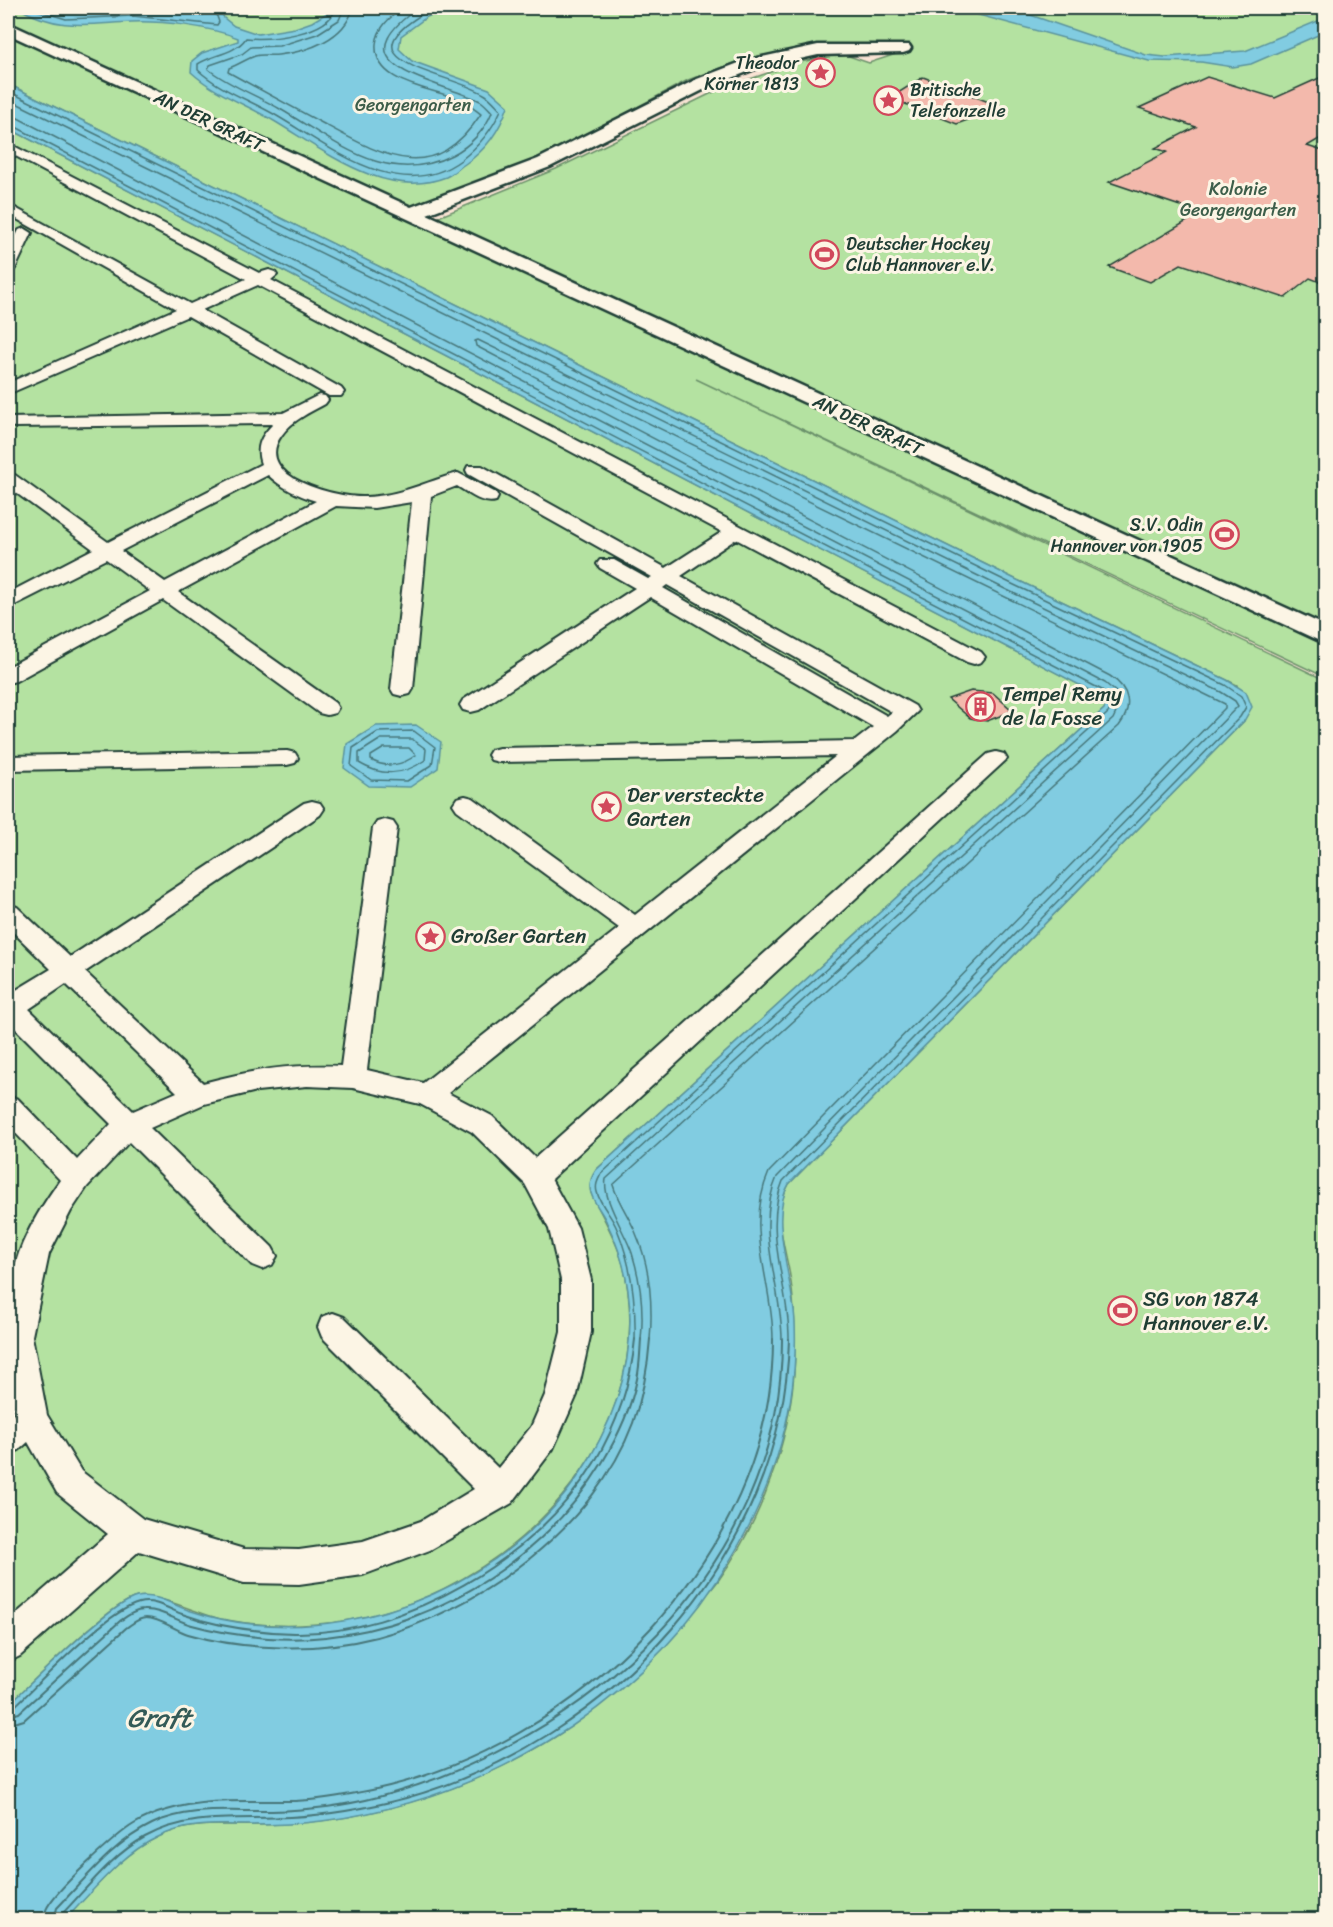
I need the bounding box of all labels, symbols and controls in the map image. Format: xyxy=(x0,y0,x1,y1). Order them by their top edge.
place label: Theodor Körner 1813 xyxy=(704,47,801,100)
place icon: Theodor Körner 1813 xyxy=(804,57,836,89)
place label: Britische Telefonzelle xyxy=(910,74,1006,127)
street label: AN DER GRAFT xyxy=(147,81,270,161)
place icon: Britische Telefonzelle xyxy=(873,84,905,116)
park label: Georgengarten xyxy=(355,89,471,121)
park label: Kolonie Georgengarten xyxy=(1180,173,1296,226)
place label: Deutscher Hockey Club Hannover e.V. xyxy=(846,228,995,281)
sports icon: Deutscher Hockey Club Hannover e.V. xyxy=(809,238,841,270)
street label: AN DER GRAFT xyxy=(806,385,929,465)
place label: S.V. Odin Hannover von 1905 xyxy=(1050,509,1203,562)
sports icon: S.V. Odin Hannover von 1905 xyxy=(1208,519,1240,551)
place label: Tempel Remy de la Fosse xyxy=(1002,675,1122,737)
building icon: Tempel Remy de la Fosse xyxy=(965,690,997,722)
place label: Der versteckte Garten xyxy=(627,776,764,838)
place icon: Der versteckte Garten xyxy=(590,791,622,823)
place label: Großer Garten xyxy=(451,917,586,955)
place icon: Großer Garten xyxy=(414,920,446,952)
place label: SG von 1874 Hannover e.V. xyxy=(1143,1280,1270,1342)
sports icon: SG von 1874 Hannover e.V. xyxy=(1106,1295,1138,1327)
water label: Graft xyxy=(127,1694,194,1742)

